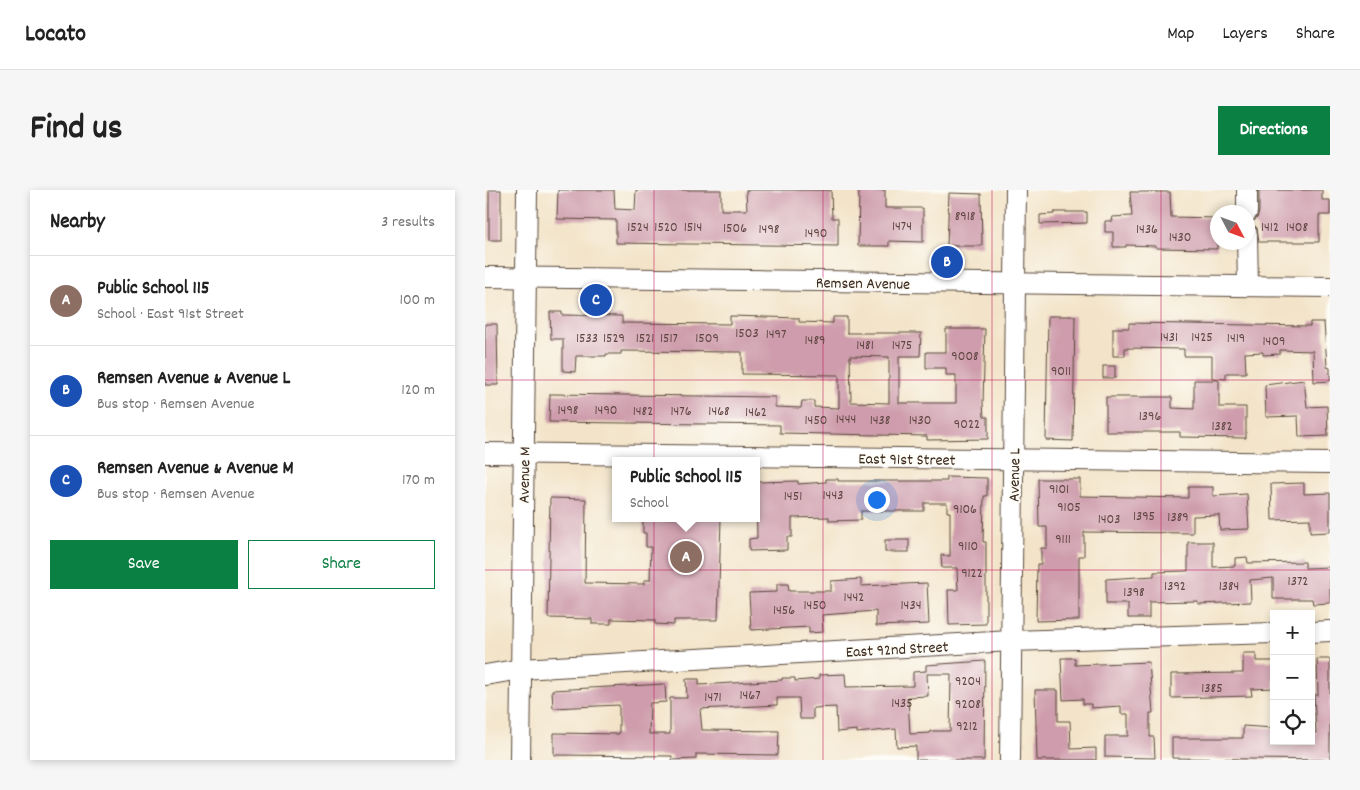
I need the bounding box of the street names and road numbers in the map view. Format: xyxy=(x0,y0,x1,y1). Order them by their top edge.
street label: Remsen Avenue xyxy=(816,272,910,297)
street label: Avenue M xyxy=(514,446,537,504)
street label: Avenue L xyxy=(1004,447,1027,502)
street label: East 91st Street xyxy=(858,448,956,473)
street label: East 92nd Street xyxy=(845,636,949,665)

